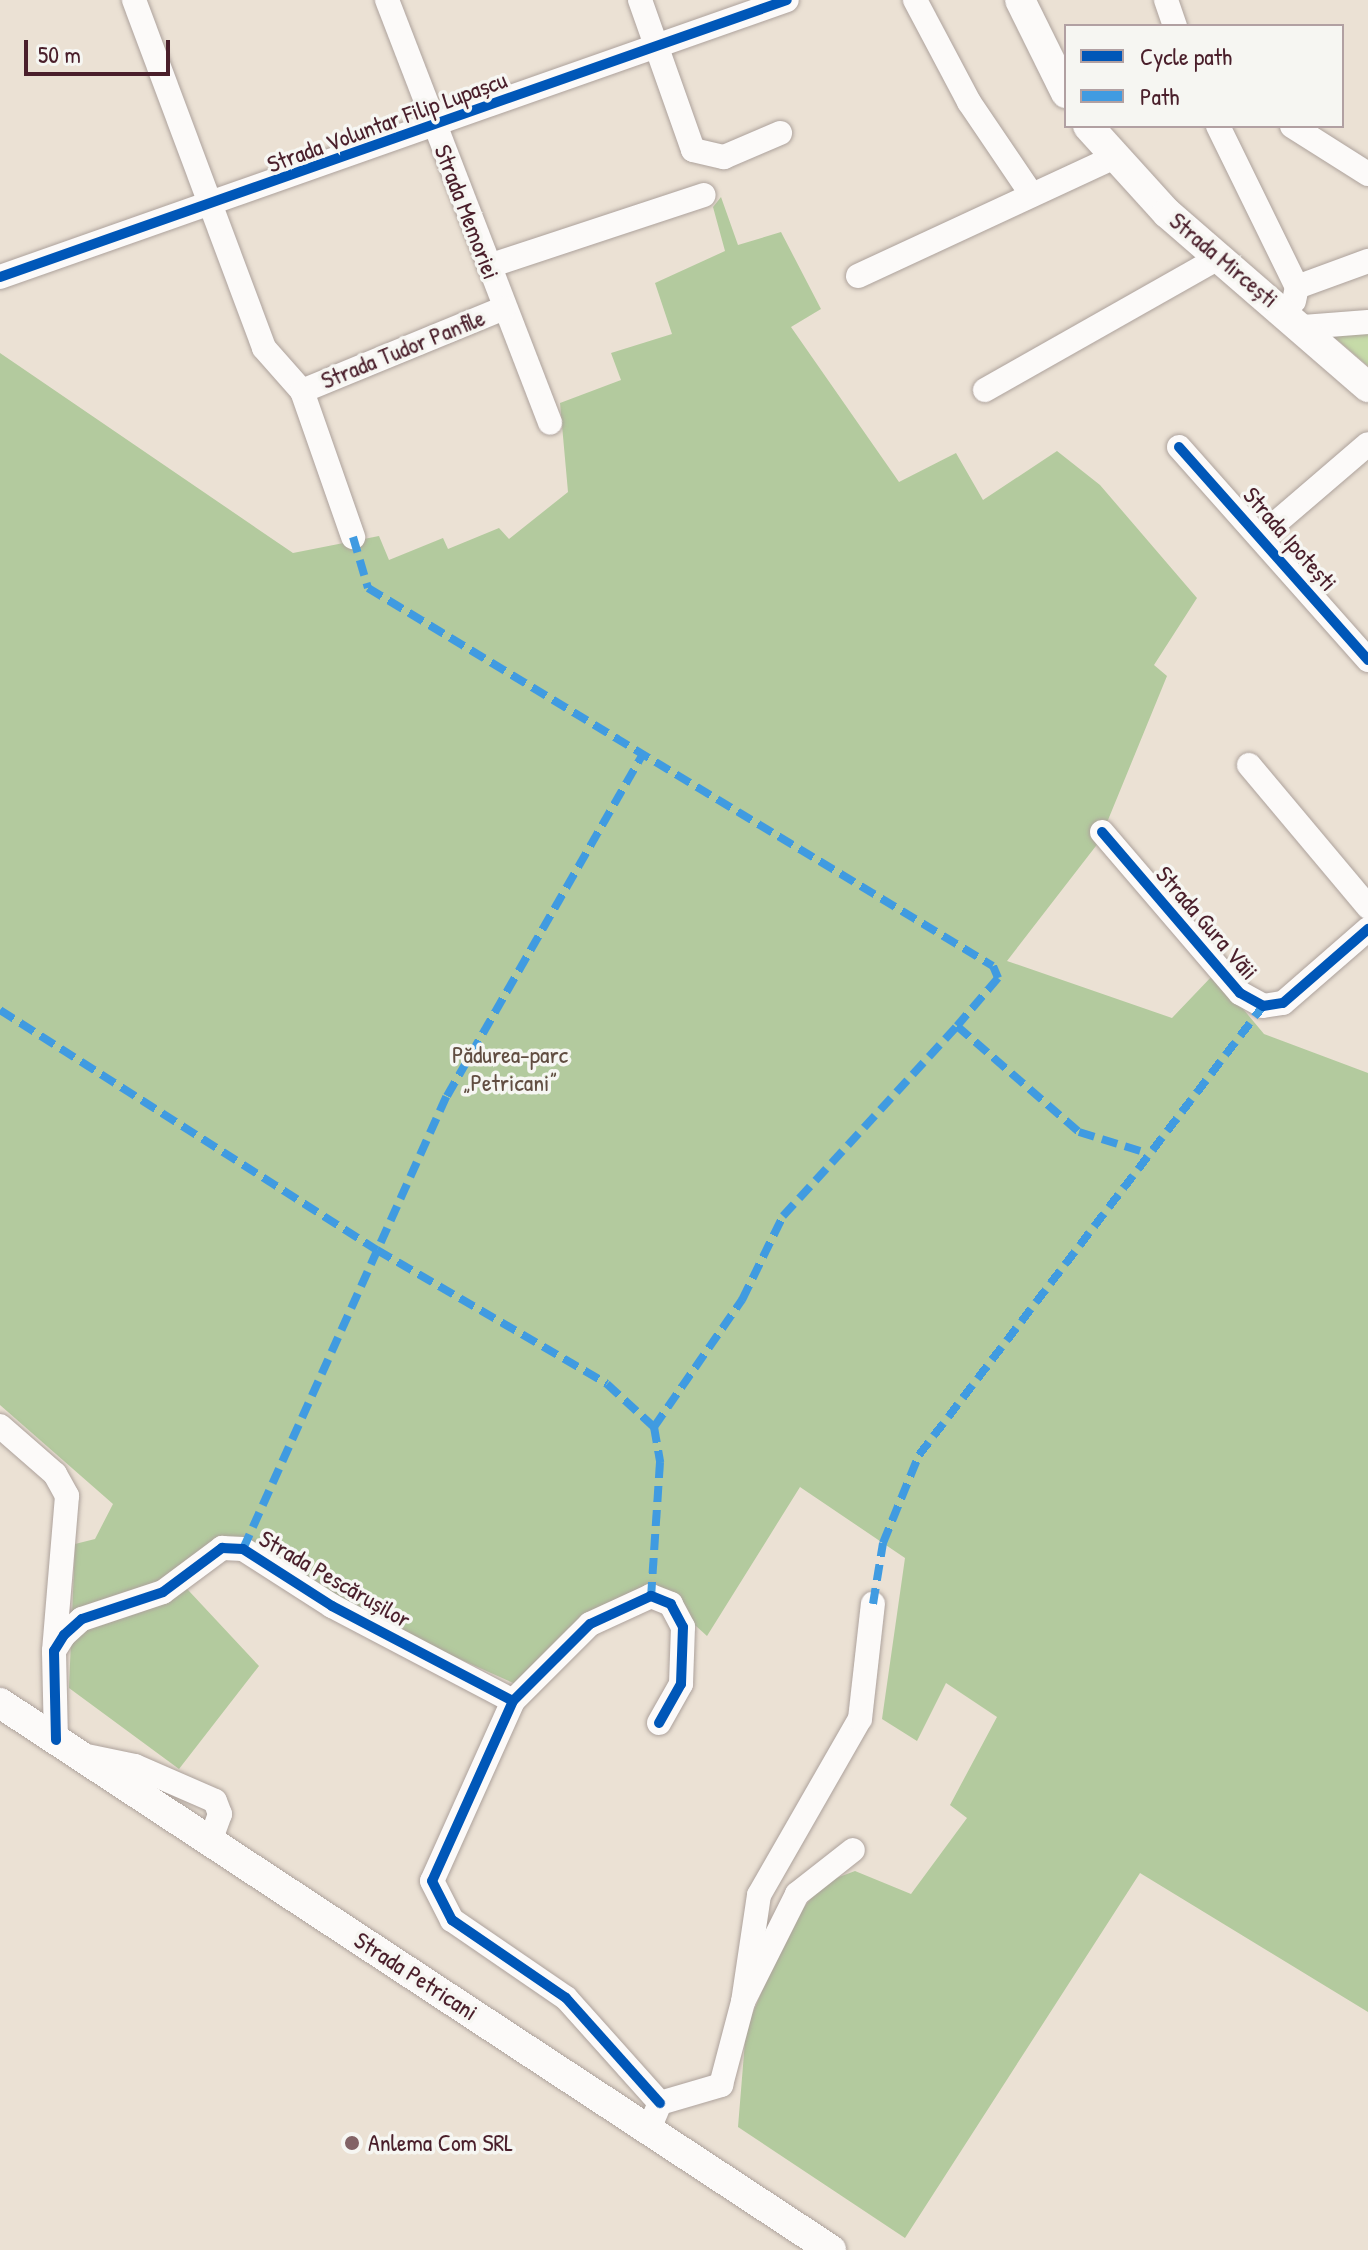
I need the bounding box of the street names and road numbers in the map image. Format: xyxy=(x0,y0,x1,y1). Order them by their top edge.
street label: Strada Voluntar Filip Lupașcu xyxy=(263,65,511,179)
street label: Strada Memoriei xyxy=(428,141,506,283)
street label: Strada Mircești xyxy=(1164,206,1284,314)
street label: Strada Tudor Panfile xyxy=(317,303,489,395)
street label: Strada Ipotești xyxy=(1237,481,1343,597)
street label: Strada Gura Văii xyxy=(1150,860,1264,986)
street label: Strada Pescărușilor xyxy=(254,1524,416,1634)
street label: Strada Petricani xyxy=(349,1925,483,2027)

